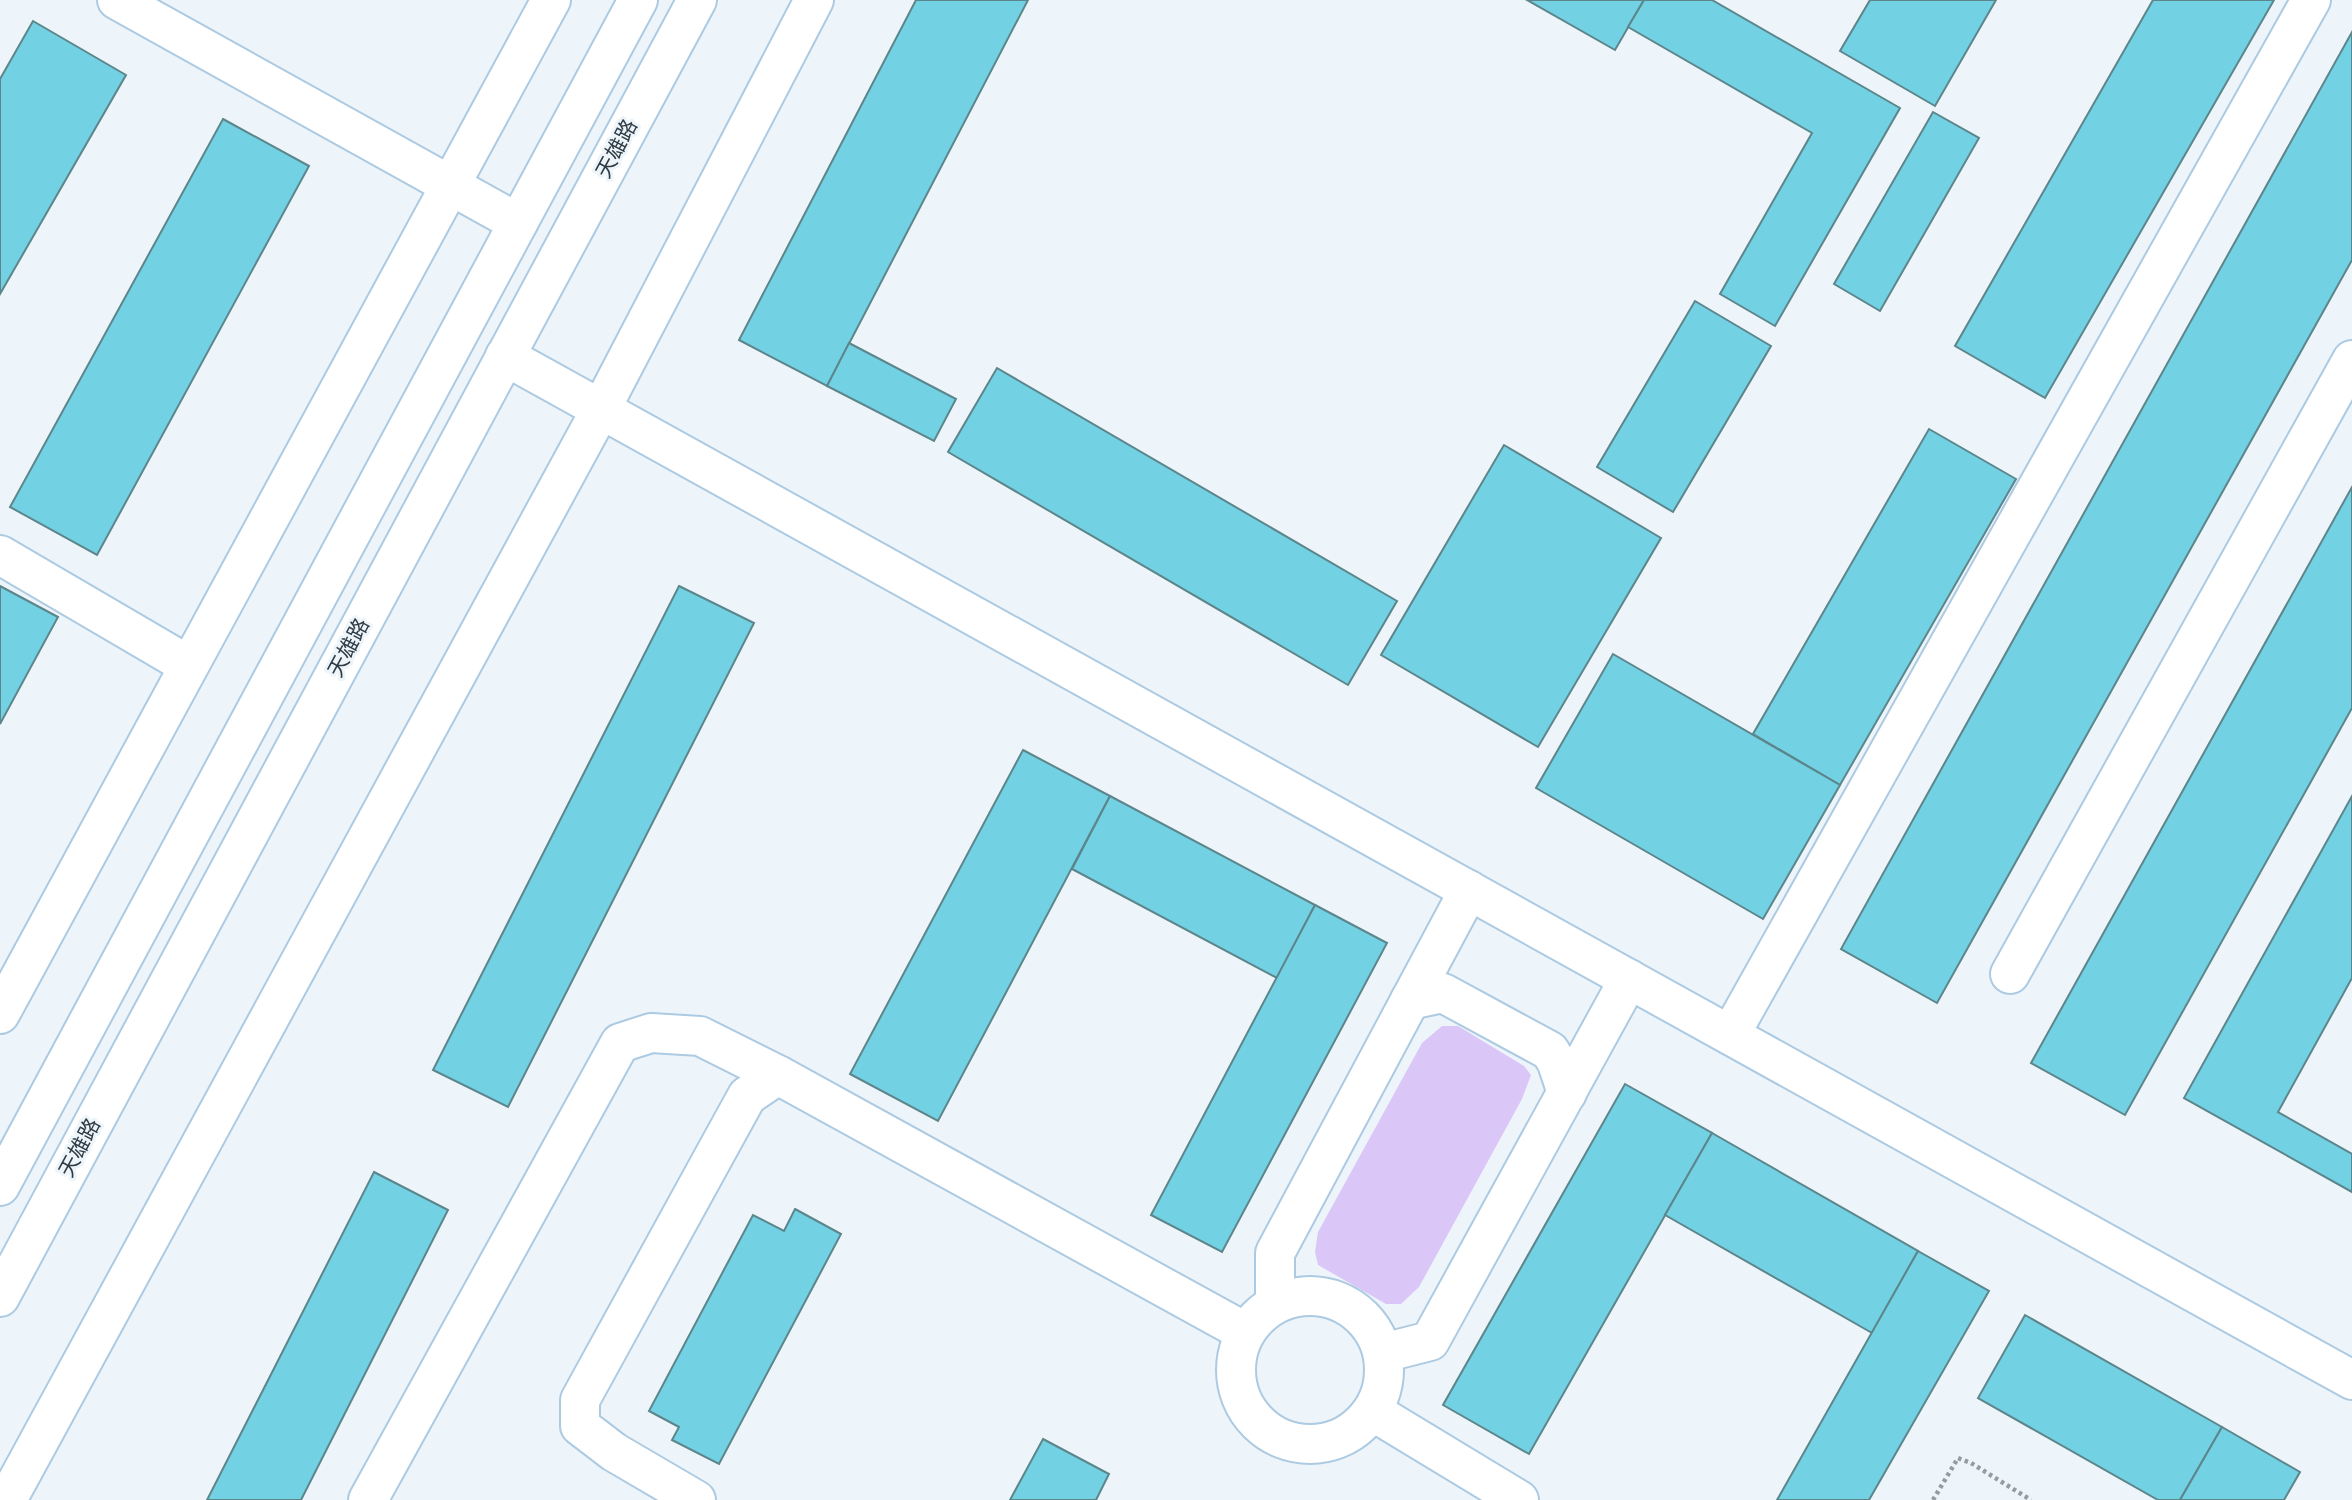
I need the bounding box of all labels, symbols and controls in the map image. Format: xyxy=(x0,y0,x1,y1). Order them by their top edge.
street label: 天雄路 xyxy=(592,116,641,182)
street label: 天雄路 xyxy=(324,615,373,681)
street label: 天雄路 xyxy=(55,1115,104,1181)

